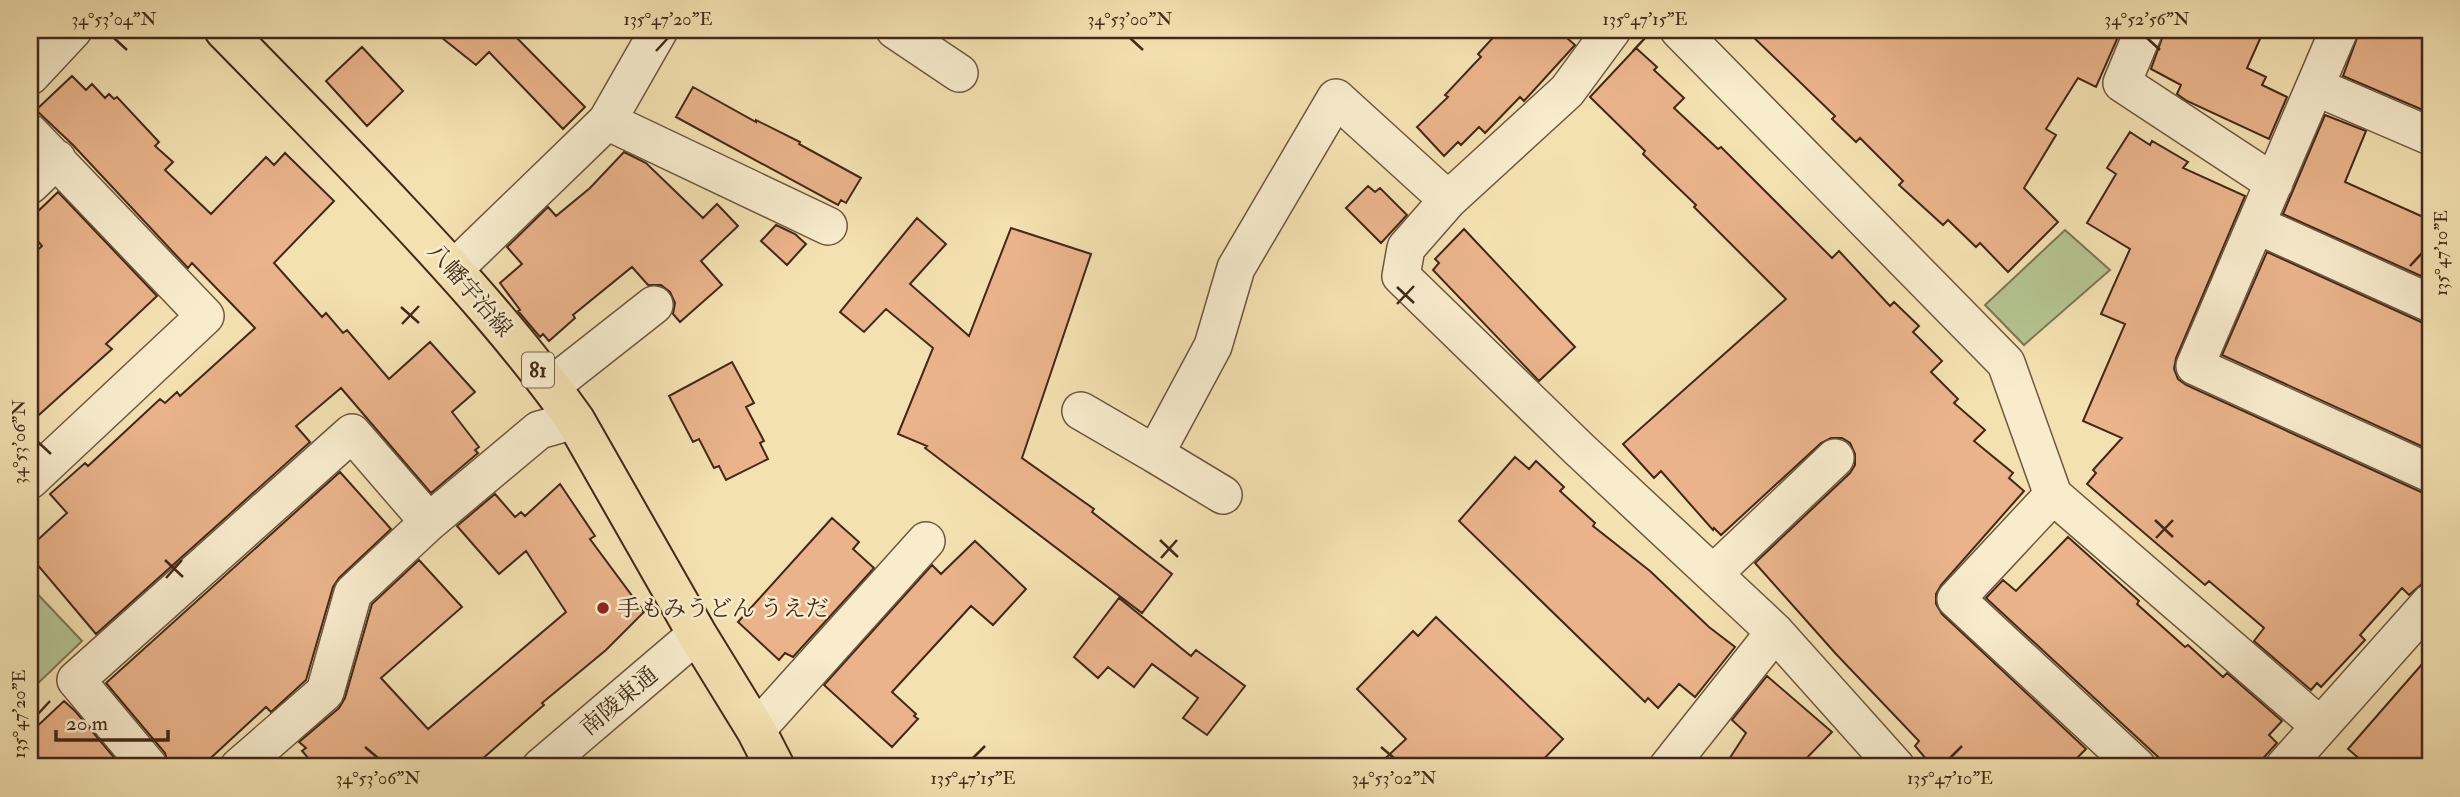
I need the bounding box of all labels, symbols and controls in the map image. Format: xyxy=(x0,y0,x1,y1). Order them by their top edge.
text: 34°53'04"N xyxy=(71,8,157,31)
text: 135°47'20"E xyxy=(624,8,713,31)
text: 34°53'00"N xyxy=(1088,8,1172,31)
text: 135°47'15"E xyxy=(1603,8,1687,31)
text: 34°52'56"N xyxy=(2104,8,2190,31)
text: 135°47'10"E xyxy=(2430,210,2453,296)
street label: 八幡宇治線 xyxy=(421,237,519,343)
road number: 81 xyxy=(522,352,554,388)
text: 34°53'06"N xyxy=(8,400,31,484)
place label: 手もみうどん うえだ xyxy=(617,594,829,623)
marker: 手もみうどん うえだ xyxy=(595,600,611,616)
street label: 南陵東通 xyxy=(574,660,664,742)
text: 135°47'20"E xyxy=(8,669,31,758)
scale bar xyxy=(56,699,168,743)
text: 20 m xyxy=(66,710,108,737)
text: 34°53'06"N xyxy=(336,767,420,790)
text: 135°47'15"E xyxy=(931,767,1015,790)
text: 34°53'02"N xyxy=(1352,767,1436,790)
text: 135°47'10"E xyxy=(1907,767,1993,790)

